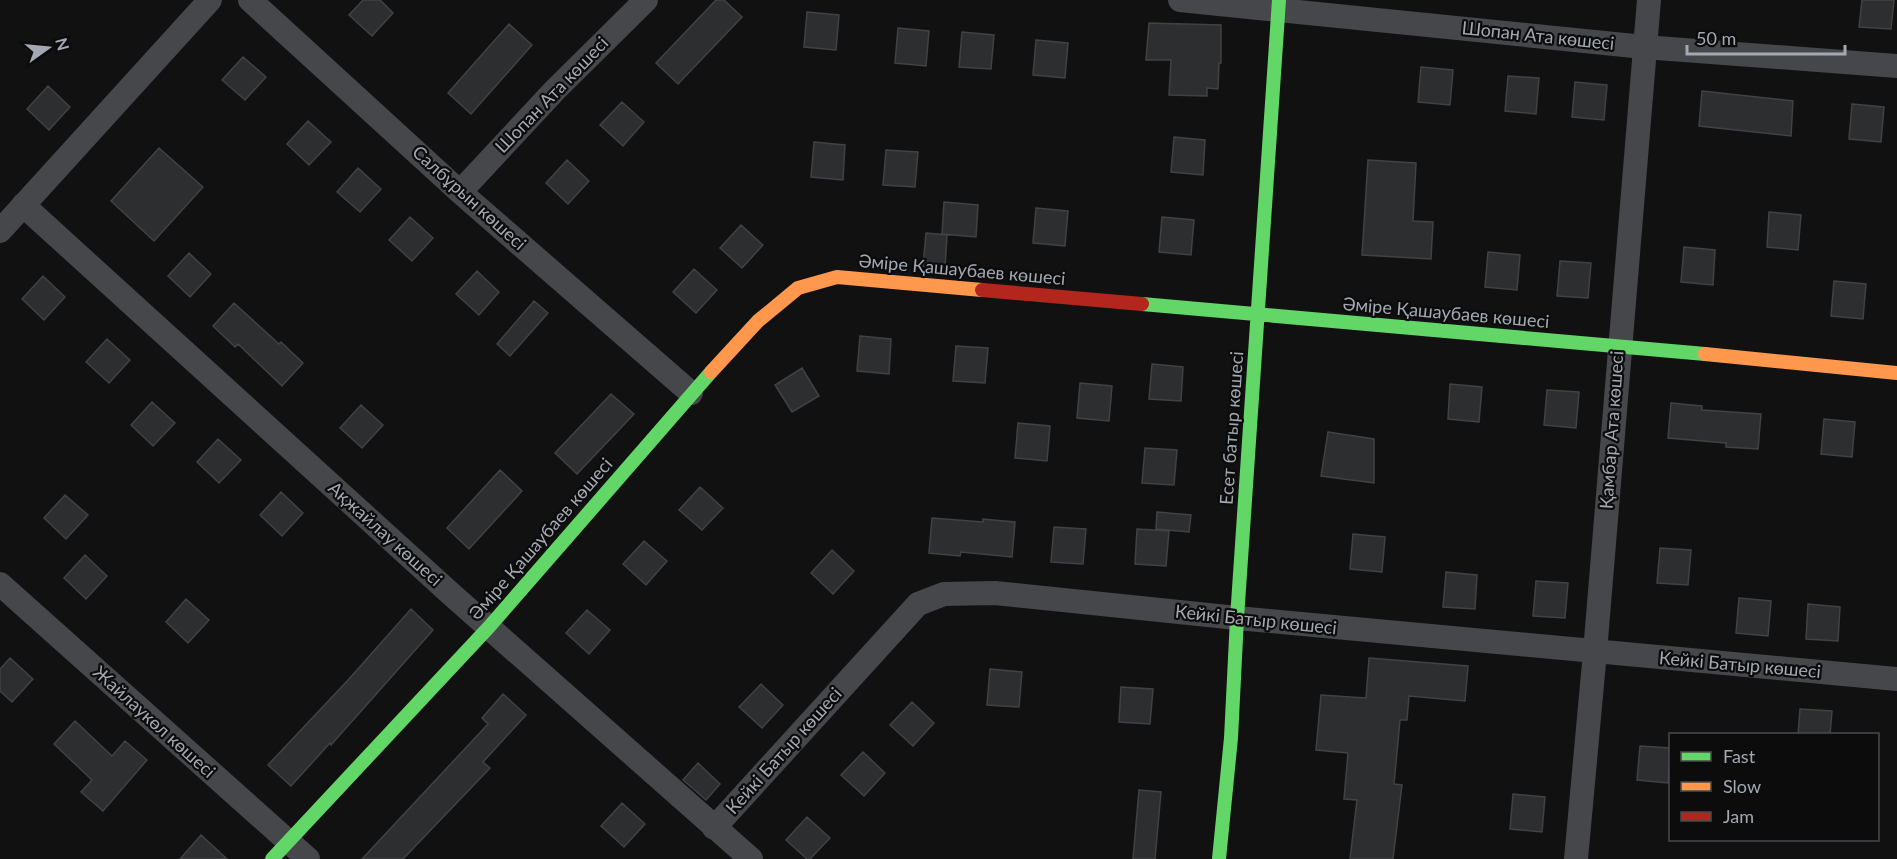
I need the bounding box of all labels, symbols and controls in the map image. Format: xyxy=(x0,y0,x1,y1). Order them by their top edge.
street label: Шопан Ата көшесі xyxy=(1461,16,1615,54)
north arrow xyxy=(18,18,78,78)
scale bar xyxy=(1687,18,1844,56)
text: 50 m xyxy=(1696,27,1736,49)
street label: Шопан Ата көшесі xyxy=(490,32,612,157)
text: N xyxy=(52,36,74,52)
street label: Салбұрын көшесі xyxy=(408,140,531,254)
street label: Әміре Қашаубаев көшесі xyxy=(858,249,1066,289)
street label: Әміре Қашаубаев көшесі xyxy=(1342,292,1550,332)
street label: Есет батыр көшесі xyxy=(1215,350,1247,505)
street label: Қамбар Ата көшесі xyxy=(1594,350,1628,510)
street label: Әміре Қашаубаев көшесі xyxy=(464,453,617,624)
street label: Ақжайлау көшесі xyxy=(324,476,447,590)
street label: Кейкі Батыр көшесі xyxy=(1174,600,1338,638)
street label: Кейкі Батыр көшесі xyxy=(1658,646,1822,682)
street label: Жайлаукөл көшесі xyxy=(89,661,220,782)
street label: Кейкі Батыр көшесі xyxy=(721,683,846,818)
legend xyxy=(1669,733,1879,841)
text: Fast xyxy=(1723,745,1756,767)
text: Slow xyxy=(1723,775,1761,797)
text: Jam xyxy=(1723,805,1754,827)

